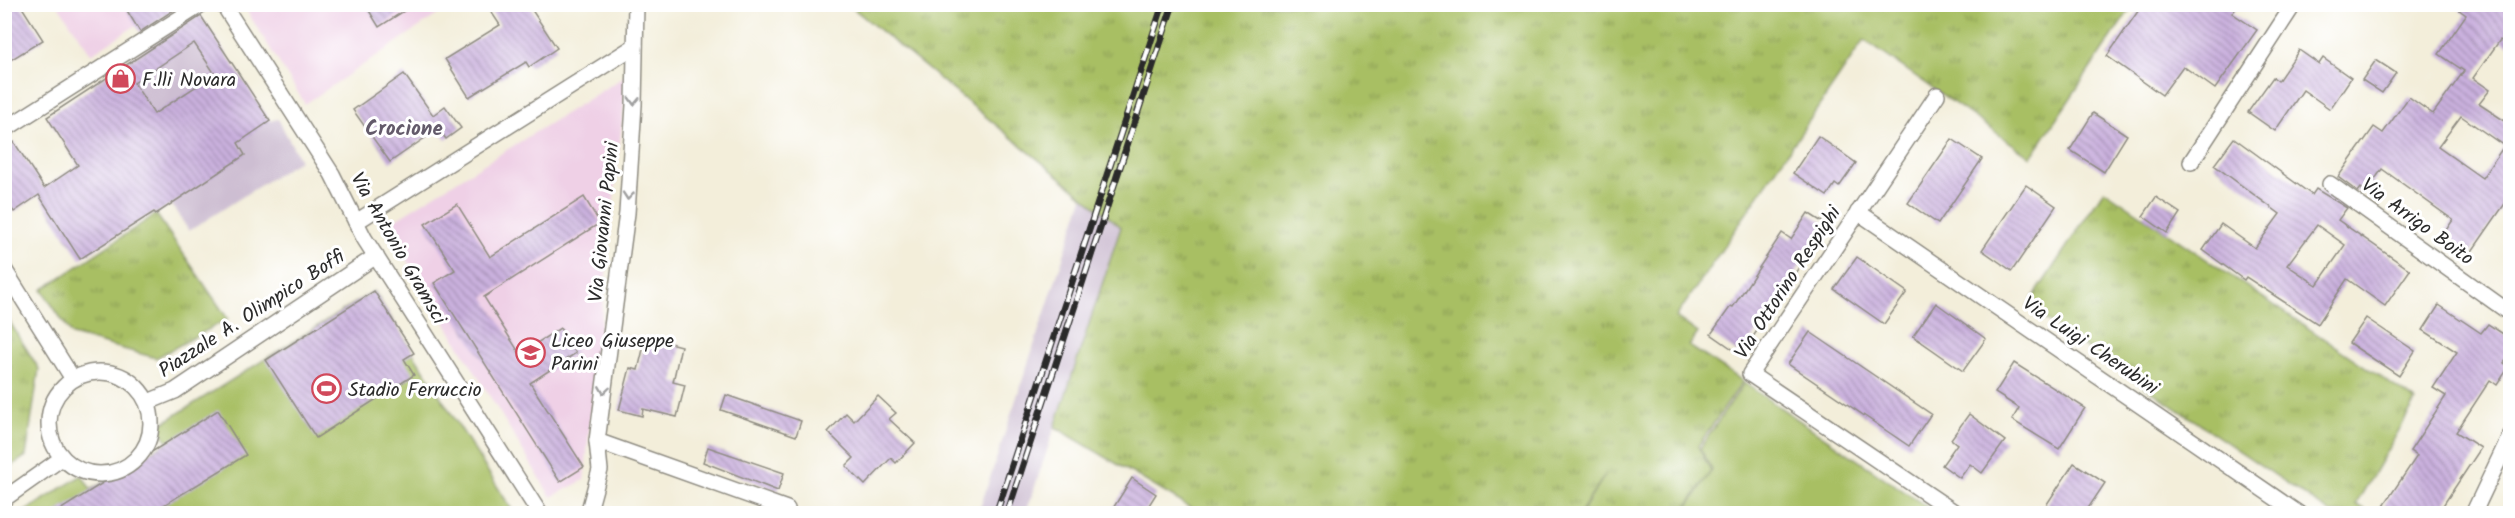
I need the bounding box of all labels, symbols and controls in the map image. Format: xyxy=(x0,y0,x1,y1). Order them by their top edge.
shop icon: F.lli Novara xyxy=(105,63,137,95)
place label: F.lli Novara xyxy=(142,65,236,97)
one-way arrow xyxy=(628,96,641,105)
district label: Crocione xyxy=(365,113,443,146)
street label: Via Giovanni Papini xyxy=(581,139,629,304)
street label: Via Antonio Gramsci xyxy=(341,167,455,332)
street label: Via Arrigo Boito xyxy=(2354,171,2480,275)
one-way arrow xyxy=(622,191,635,201)
street label: Via Ottorino Respighi xyxy=(1727,199,1851,366)
street label: Piazzale A. Olimpico Boffi xyxy=(152,242,352,387)
street label: Via Luigi Cherubini xyxy=(2015,289,2166,405)
place label: Liceo Giuseppe Parini xyxy=(551,326,674,381)
school or university icon: Liceo Giuseppe Parini xyxy=(514,336,546,368)
sports icon: Stadio Ferruccio xyxy=(311,373,343,405)
place label: Stadio Ferruccio xyxy=(348,375,482,407)
one-way arrow xyxy=(598,385,611,394)

